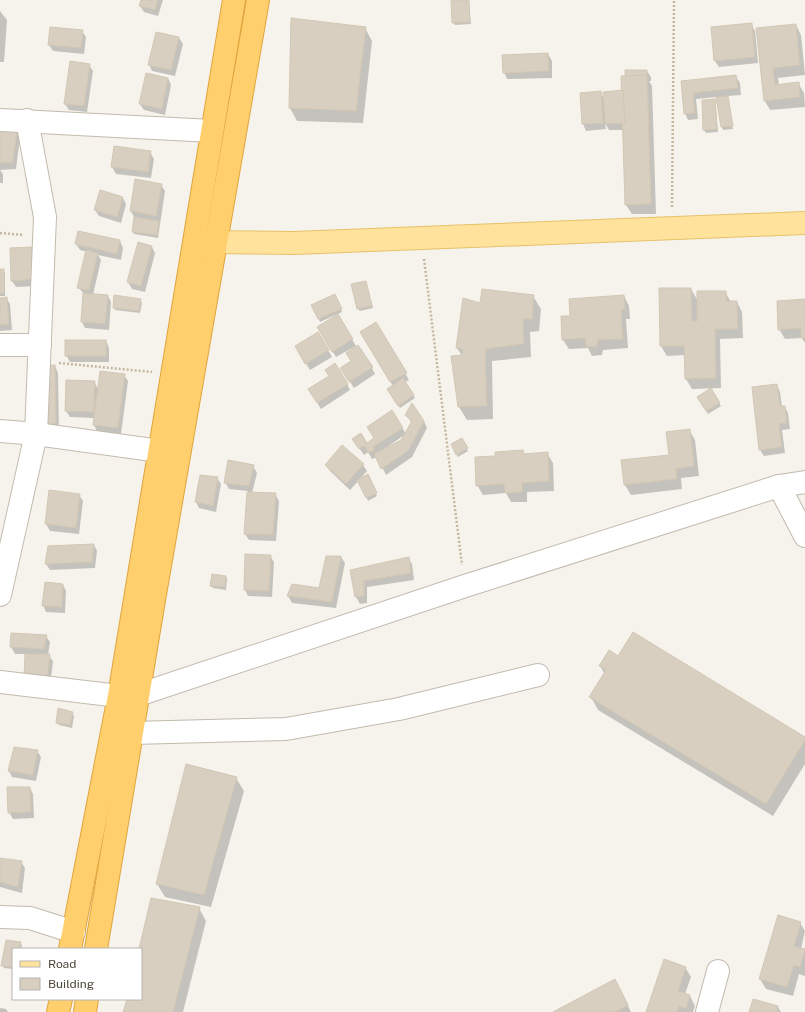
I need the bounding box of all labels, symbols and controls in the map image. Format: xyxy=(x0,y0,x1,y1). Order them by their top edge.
legend xyxy=(12,948,142,1000)
text: Road xyxy=(48,957,76,971)
text: Building xyxy=(48,977,94,991)

